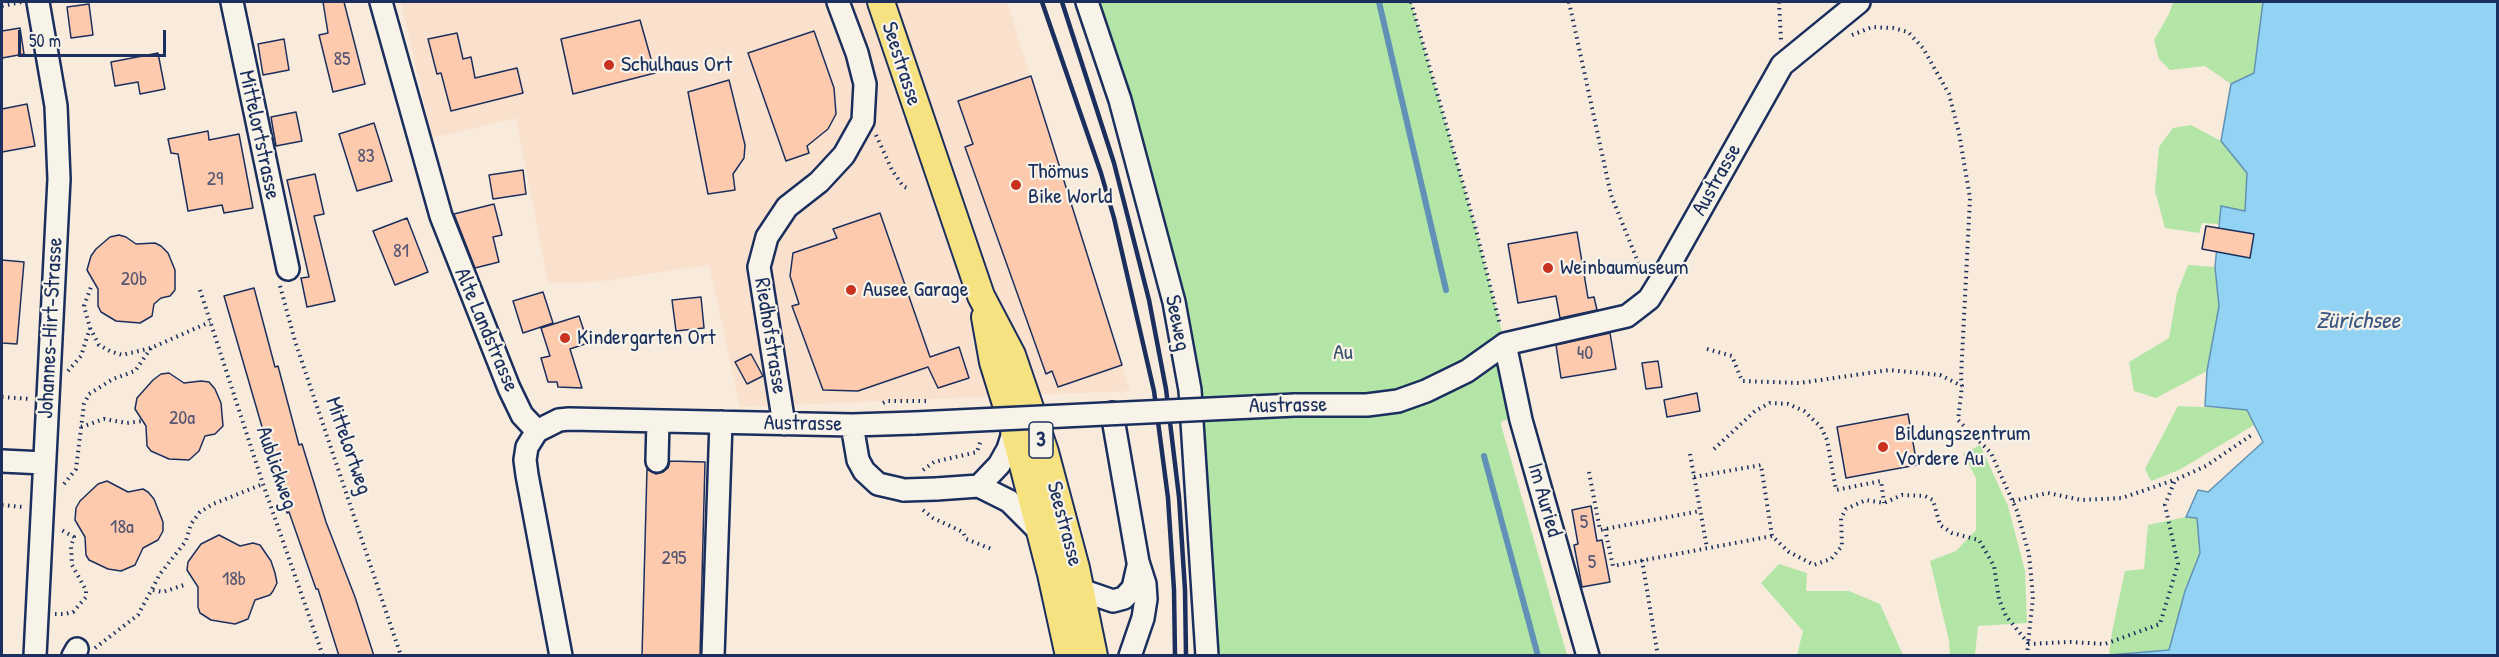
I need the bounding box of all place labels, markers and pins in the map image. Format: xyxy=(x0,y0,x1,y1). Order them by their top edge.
place label: Schulhaus Ort xyxy=(621,52,732,78)
marker: Schulhaus Ort xyxy=(602,58,616,72)
place label: Thömus Bike World xyxy=(1028,159,1112,210)
marker: Thömus Bike World xyxy=(1009,178,1023,192)
place label: Weinbaumuseum xyxy=(1560,255,1688,281)
marker: Weinbaumuseum xyxy=(1541,261,1555,275)
place label: Ausee Garage xyxy=(863,277,968,303)
marker: Ausee Garage xyxy=(844,283,858,297)
place label: Kindergarten Ort xyxy=(577,325,716,351)
marker: Kindergarten Ort xyxy=(558,331,572,345)
place label: Bildungszentrum Vordere Au xyxy=(1895,421,2030,472)
marker: Bildungszentrum Vordere Au xyxy=(1876,440,1890,454)

